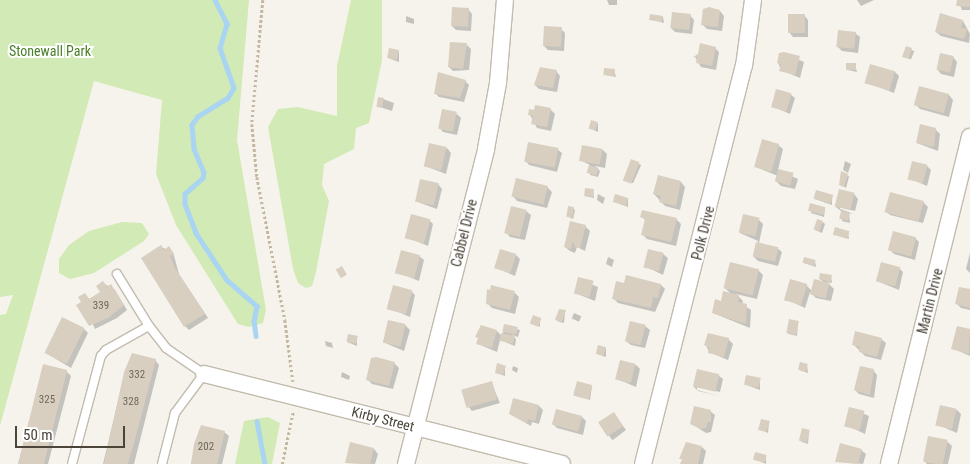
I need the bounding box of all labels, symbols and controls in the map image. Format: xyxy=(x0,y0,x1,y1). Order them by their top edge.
park label: Stonewall Park xyxy=(9,43,91,59)
street label: Cabbel Drive xyxy=(447,197,481,269)
street label: Polk Drive xyxy=(688,204,718,262)
street label: Martin Drive xyxy=(914,266,946,336)
house number: 339 xyxy=(93,299,109,313)
house number: 332 xyxy=(129,368,145,382)
house number: 325 xyxy=(39,393,55,407)
house number: 328 xyxy=(123,395,139,409)
street label: Kirby Street xyxy=(350,403,416,435)
scale bar xyxy=(18,416,128,448)
text: 50 m xyxy=(23,426,53,444)
house number: 202 xyxy=(198,440,214,454)

